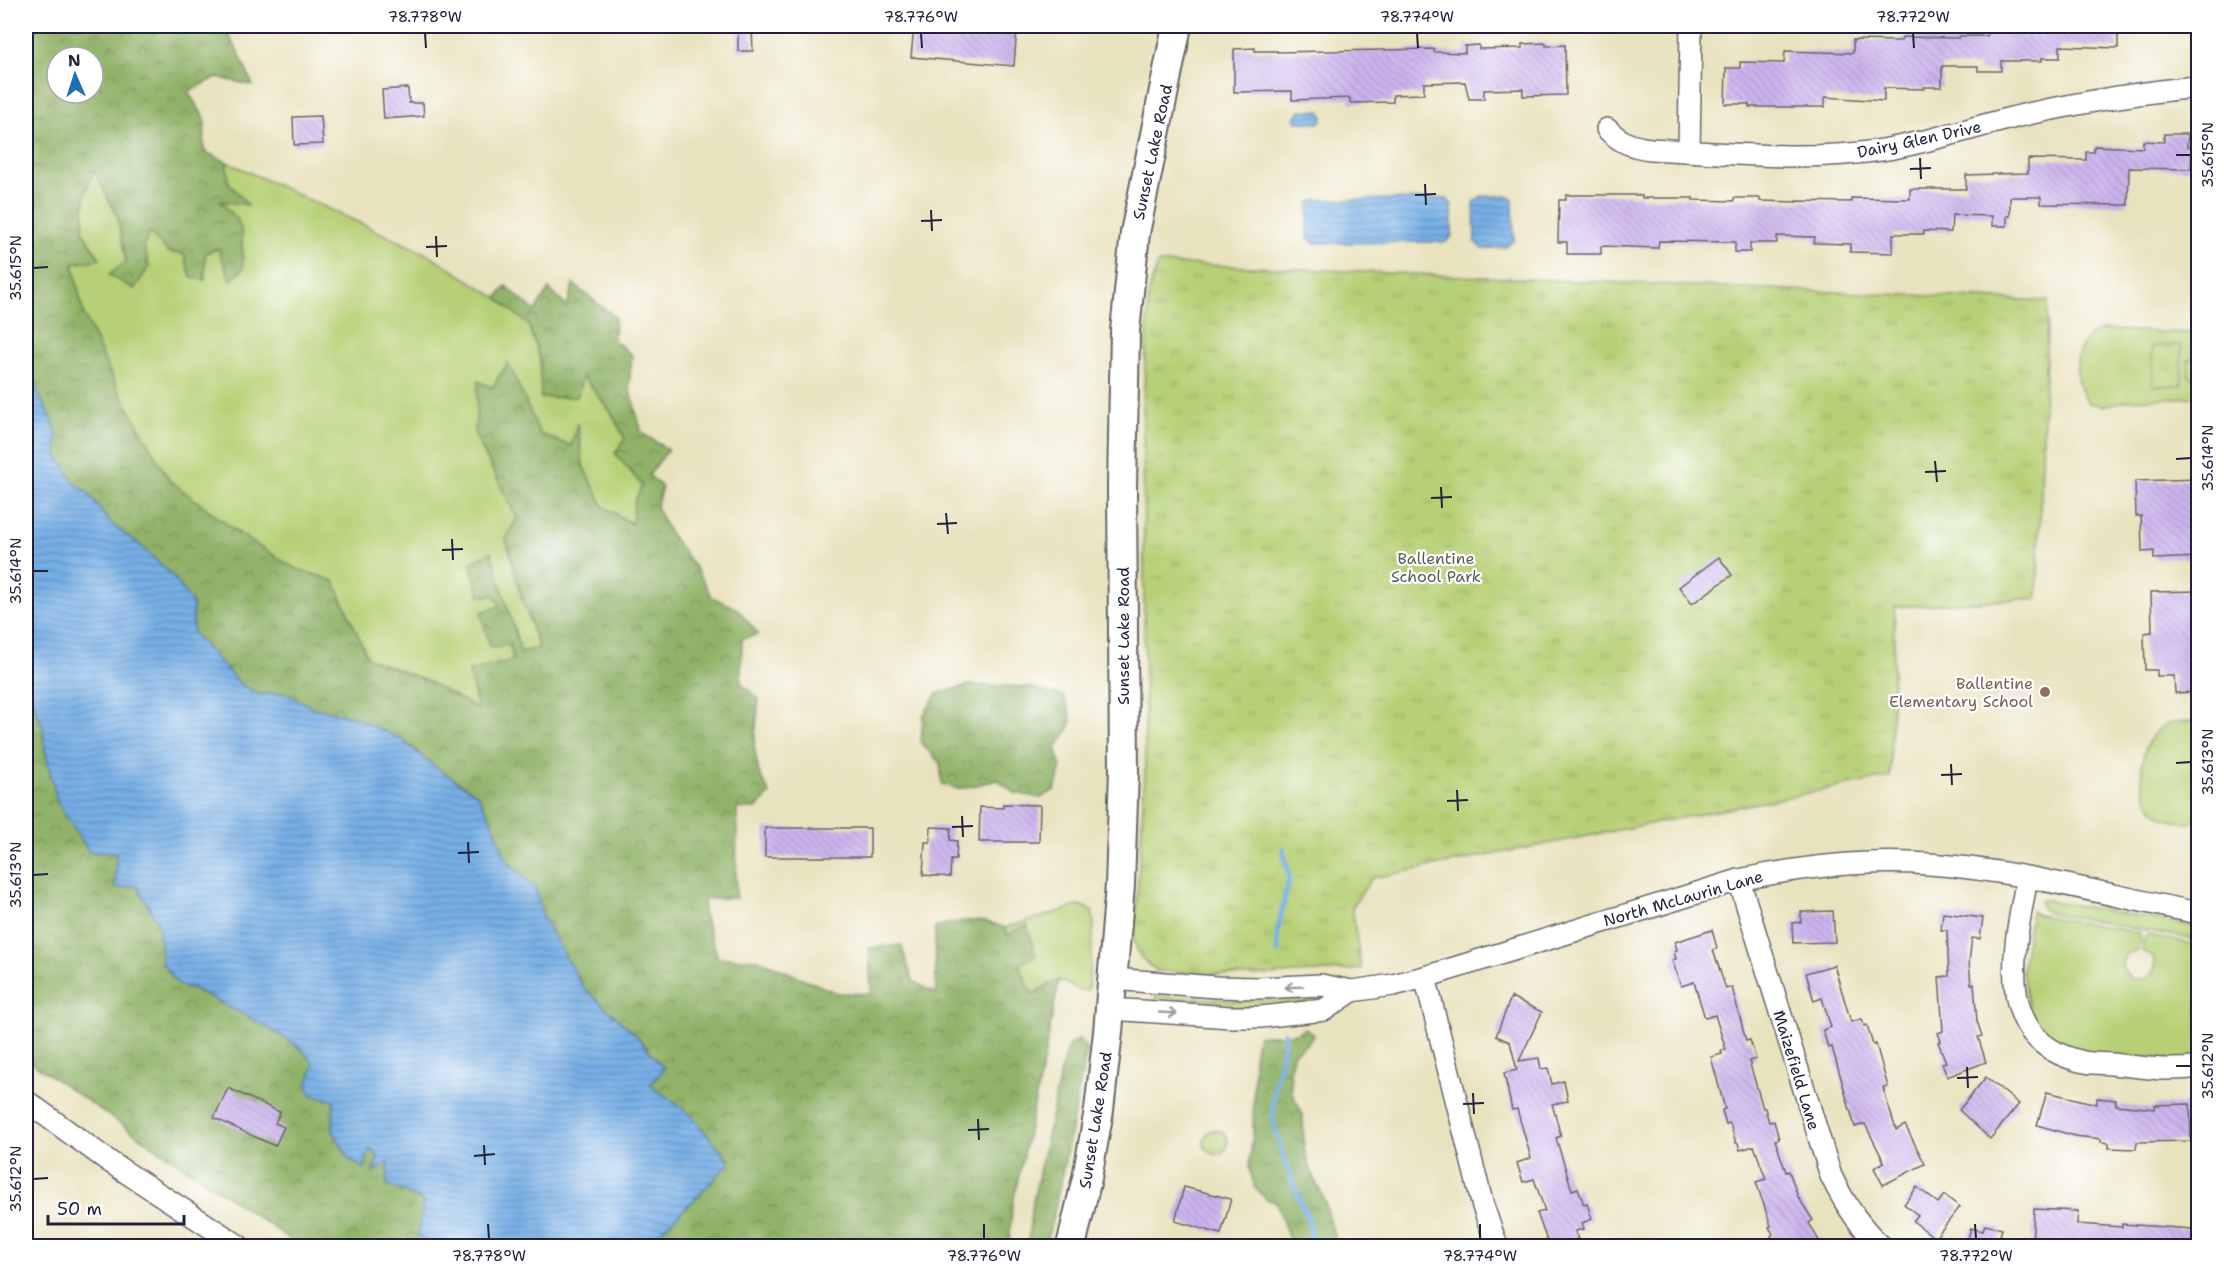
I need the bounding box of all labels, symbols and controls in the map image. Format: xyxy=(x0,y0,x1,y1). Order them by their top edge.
text: 78.778°W xyxy=(388,7,462,27)
text: 78.776°W xyxy=(884,7,958,27)
text: 78.774°W xyxy=(1380,7,1454,27)
text: 78.772°W xyxy=(1876,7,1950,27)
north arrow xyxy=(45,45,105,105)
text: N xyxy=(67,50,81,71)
street label: Sunset Lake Road xyxy=(1128,82,1177,222)
street label: Dairy Glen Drive xyxy=(1855,116,1983,163)
text: 35.615°N xyxy=(2198,122,2218,188)
text: 35.615°N xyxy=(6,235,26,301)
text: 35.614°N xyxy=(2198,424,2218,492)
text: 35.614°N xyxy=(6,537,26,605)
park label: Ballentine School Park xyxy=(1391,548,1481,587)
street label: Sunset Lake Road xyxy=(1113,567,1134,705)
place label: Ballentine Elementary School xyxy=(1889,673,2033,712)
marker: Ballentine Elementary School xyxy=(2038,685,2052,699)
text: 35.613°N xyxy=(2198,729,2218,795)
text: 35.613°N xyxy=(6,842,26,908)
street label: North McLaurin Lane xyxy=(1601,866,1765,931)
one-way arrow xyxy=(1285,982,1305,993)
one-way arrow xyxy=(1158,1008,1178,1019)
street label: Maizefield Lane xyxy=(1768,1008,1825,1133)
text: 35.612°N xyxy=(2198,1033,2218,1099)
street label: Sunset Lake Road xyxy=(1074,1050,1117,1190)
text: 35.612°N xyxy=(6,1146,26,1212)
scale bar xyxy=(48,1188,184,1226)
text: 50 m xyxy=(57,1197,102,1221)
text: 78.778°W xyxy=(452,1246,526,1266)
text: 78.776°W xyxy=(947,1246,1021,1266)
text: 78.774°W xyxy=(1443,1246,1517,1266)
text: 78.772°W xyxy=(1939,1246,2013,1266)

